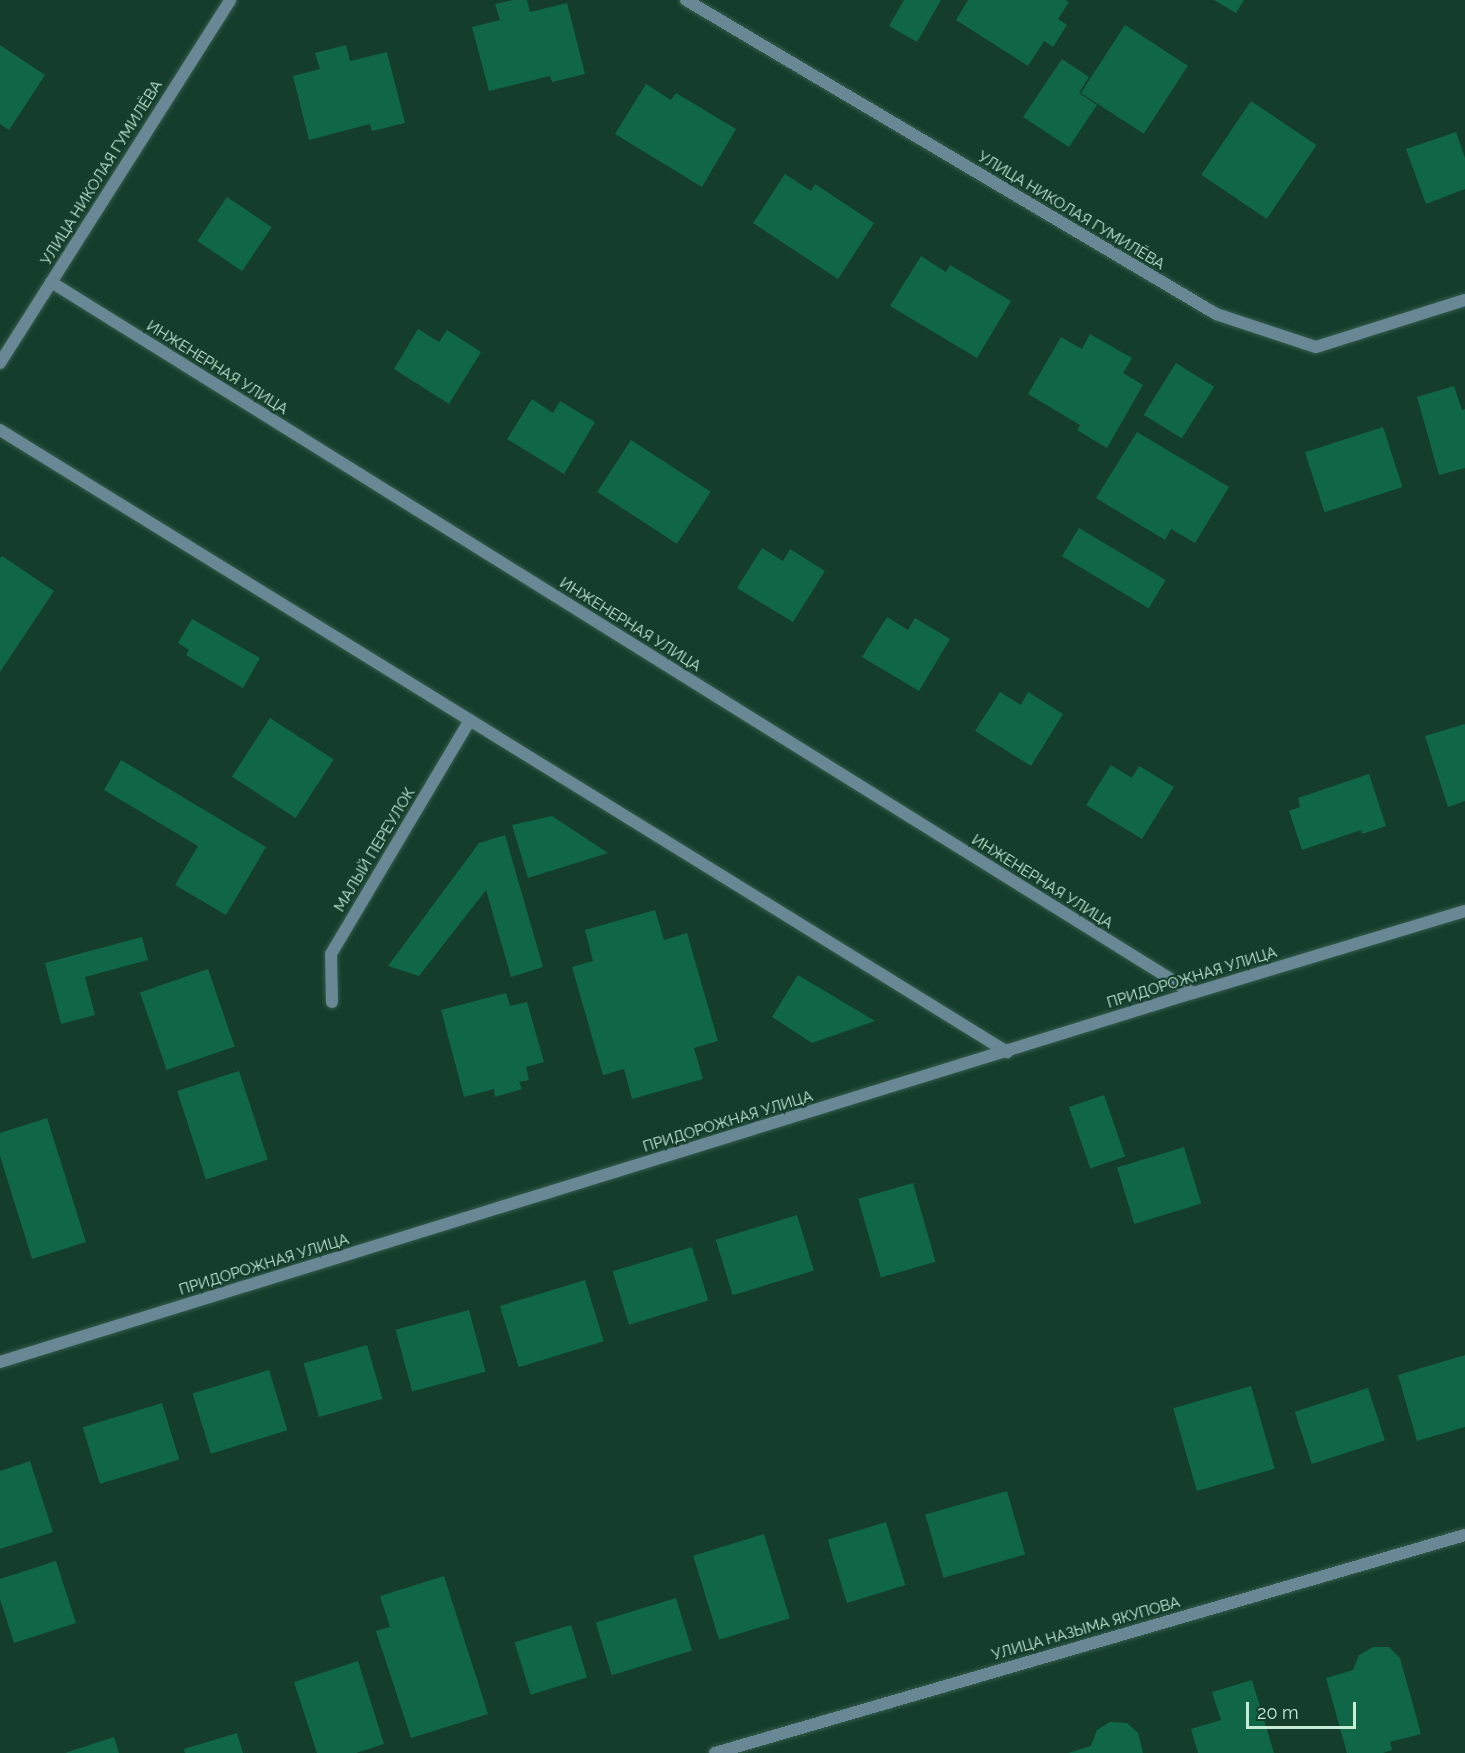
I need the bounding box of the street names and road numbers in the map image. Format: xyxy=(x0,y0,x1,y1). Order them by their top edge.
street label: УЛИЦА НИКОЛАЯ ГУМИЛЁВА xyxy=(37,77,167,269)
street label: УЛИЦА НИКОЛАЯ ГУМИЛЁВА xyxy=(974,148,1168,274)
street label: ИНЖЕНЕРНАЯ УЛИЦА xyxy=(143,317,291,419)
street label: ИНЖЕНЕРНАЯ УЛИЦА xyxy=(556,574,704,676)
street label: МАЛЫЙ ПЕРЕУЛОК xyxy=(331,785,419,915)
street label: ИНЖЕНЕРНАЯ УЛИЦА xyxy=(968,831,1116,933)
street label: ПРИДОРОЖНАЯ УЛИЦА xyxy=(1105,944,1279,1012)
street label: ПРИДОРОЖНАЯ УЛИЦА xyxy=(641,1088,815,1156)
street label: ПРИДОРОЖНАЯ УЛИЦА xyxy=(177,1231,351,1299)
street label: УЛИЦА НАЗЫМА ЯКУПОВА xyxy=(989,1593,1183,1665)

